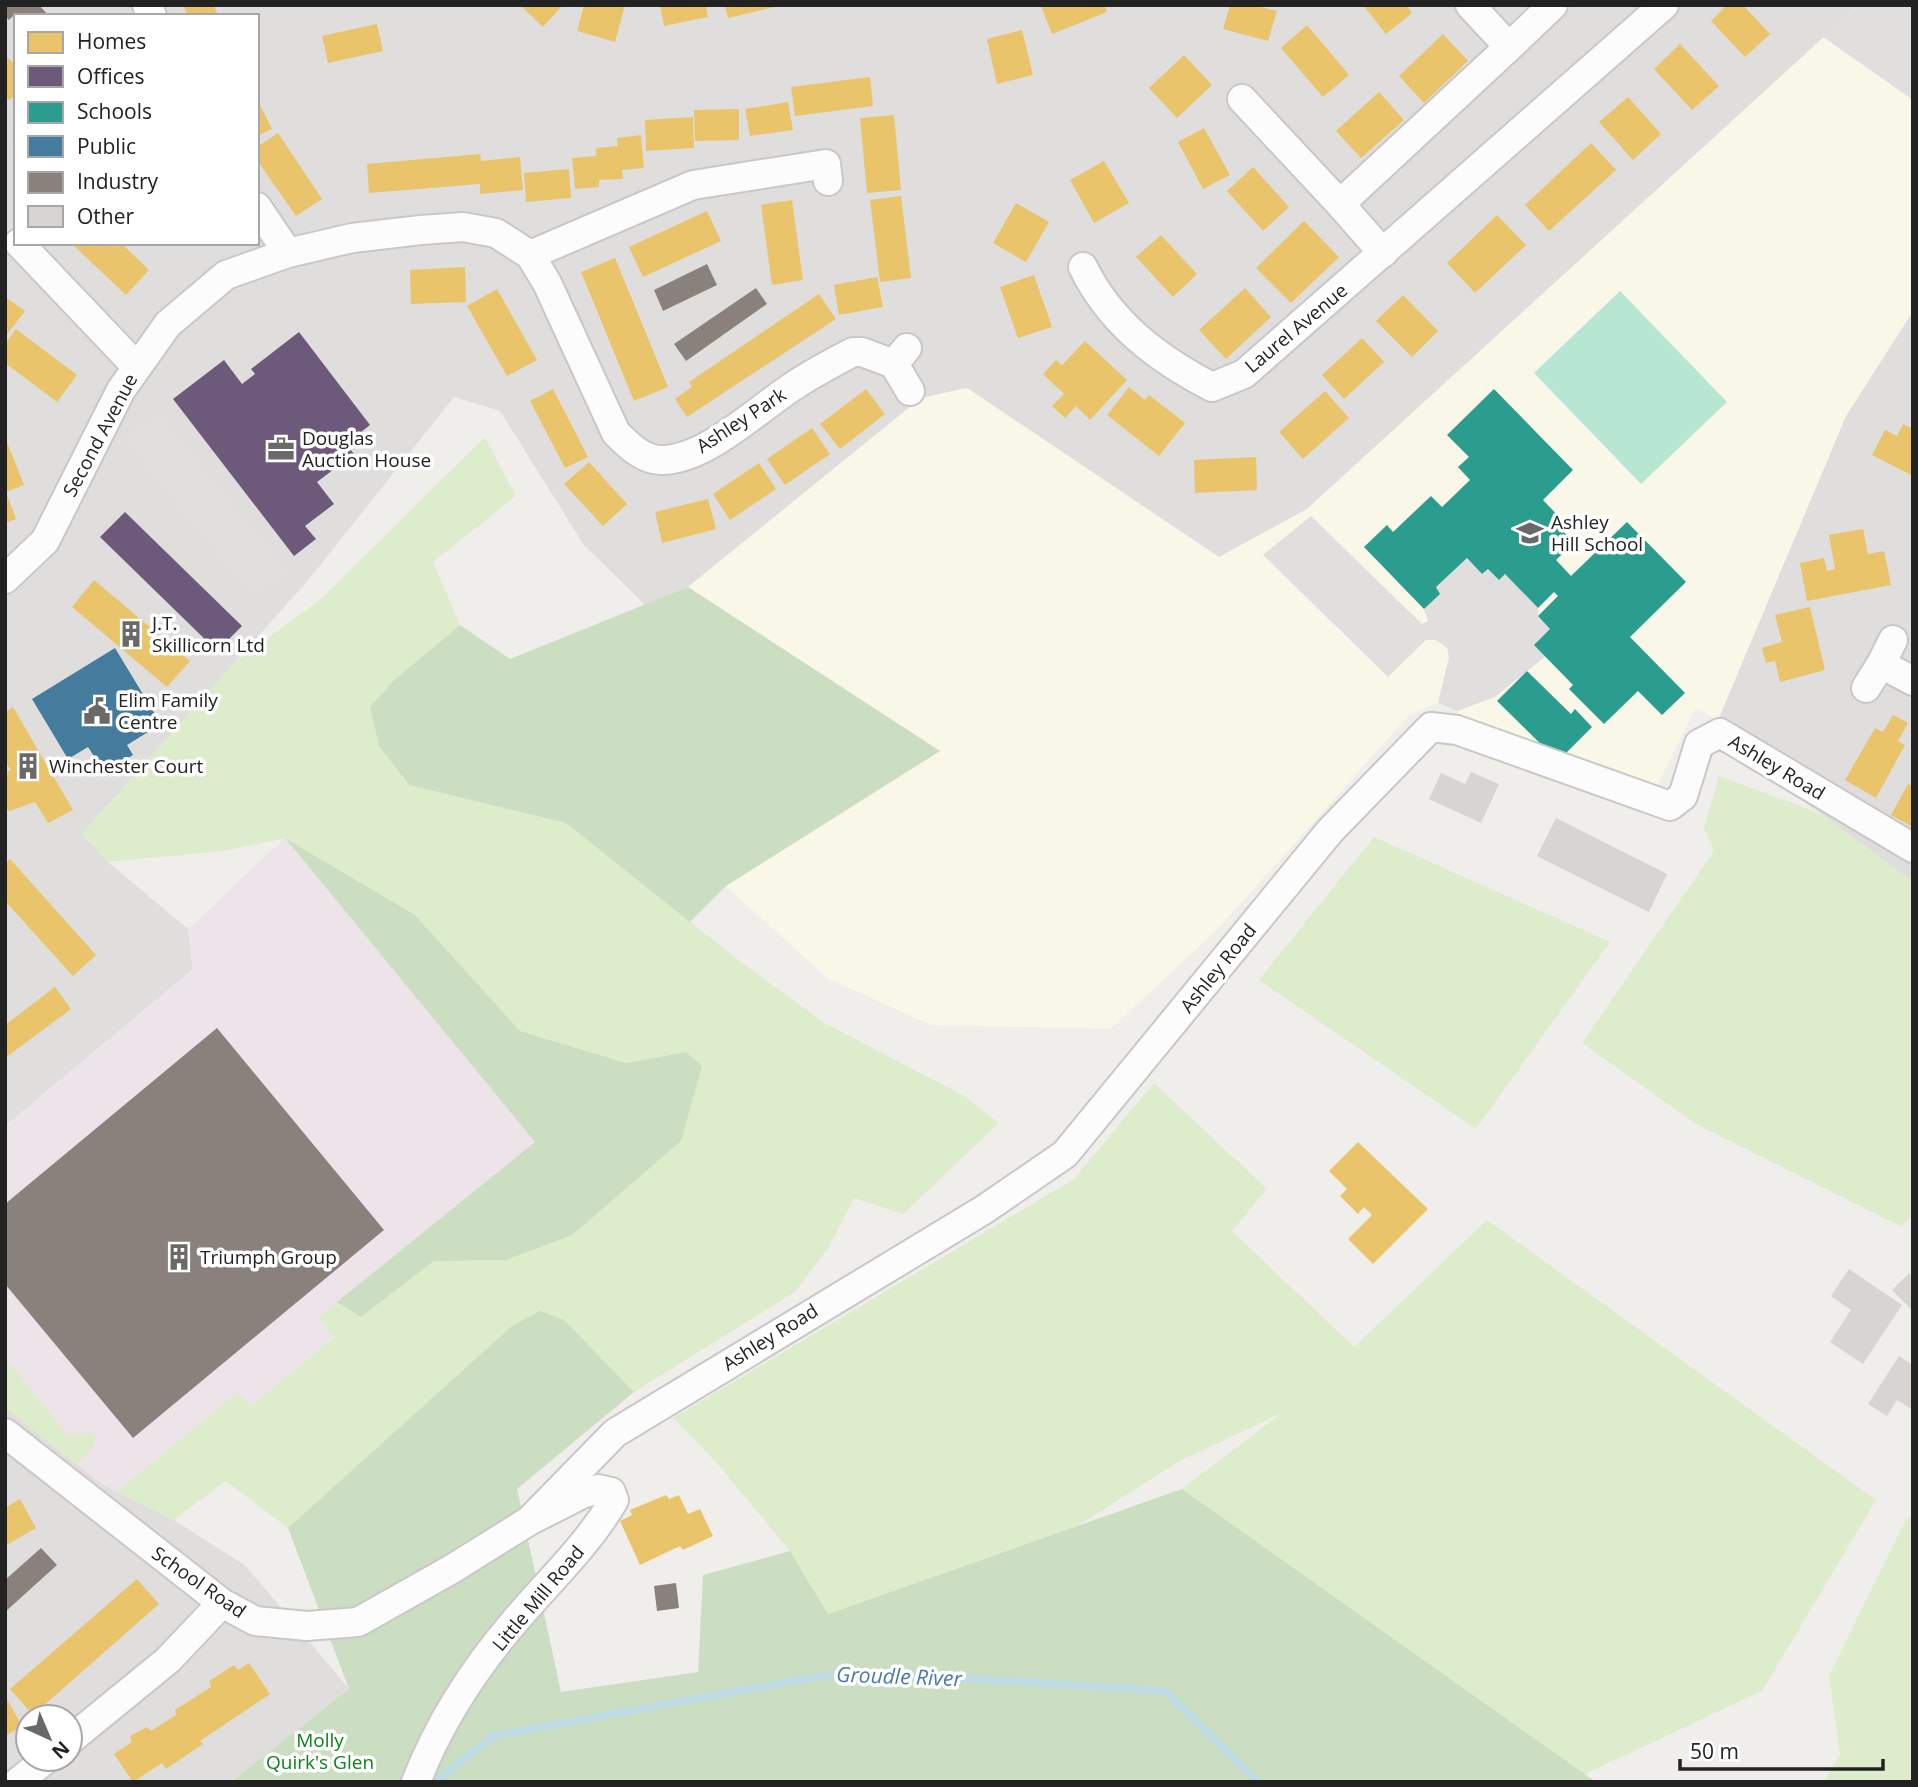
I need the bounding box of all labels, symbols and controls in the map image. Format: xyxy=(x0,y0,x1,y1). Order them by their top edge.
legend xyxy=(14,14,259,245)
text: Homes xyxy=(77,27,146,55)
text: Offices xyxy=(77,62,145,90)
text: Schools xyxy=(77,97,152,125)
text: Public xyxy=(77,132,136,160)
text: Industry xyxy=(77,167,159,195)
text: Other xyxy=(77,202,134,230)
street label: Laurel Avenue xyxy=(1239,277,1353,379)
street label: Second Avenue xyxy=(57,369,143,501)
street label: Ashley Park xyxy=(691,381,791,459)
place label: Douglas Auction House xyxy=(302,425,431,473)
office icon: Douglas Auction House xyxy=(266,434,296,464)
place label: Ashley Hill School xyxy=(1551,509,1643,557)
school or university icon: Ashley Hill School xyxy=(1515,518,1545,548)
place label: J.T. Skillicorn Ltd xyxy=(150,610,265,658)
building icon: J.T. Skillicorn Ltd xyxy=(116,619,146,649)
place label: Elim Family Centre xyxy=(118,687,218,735)
public building icon: Elim Family Centre xyxy=(82,696,112,726)
street label: Ashley Road xyxy=(1724,728,1830,806)
building icon: Winchester Court xyxy=(13,751,43,781)
place label: Winchester Court xyxy=(49,753,203,779)
street label: Ashley Road xyxy=(1174,918,1262,1018)
building icon: Triumph Group xyxy=(164,1242,194,1272)
place label: Triumph Group xyxy=(200,1244,337,1270)
street label: Ashley Road xyxy=(717,1297,823,1377)
street label: School Road xyxy=(147,1540,251,1624)
street label: Little Mill Road xyxy=(486,1540,590,1656)
water label: Groudle River xyxy=(836,1660,963,1692)
north arrow xyxy=(14,1703,84,1773)
park label: Molly Quirk's Glen xyxy=(266,1727,374,1775)
scale bar xyxy=(1680,1728,1883,1772)
text: N xyxy=(46,1736,75,1765)
text: 50 m xyxy=(1690,1737,1739,1765)

